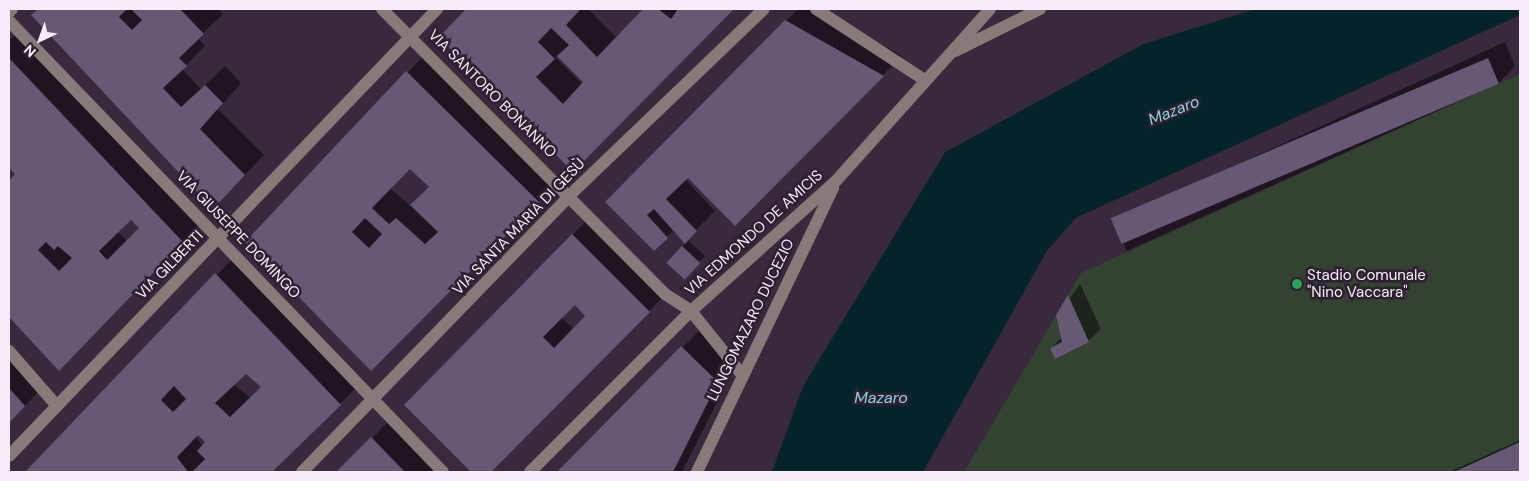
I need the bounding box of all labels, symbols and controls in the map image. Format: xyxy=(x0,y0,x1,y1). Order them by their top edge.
north arrow xyxy=(15,15,65,65)
street label: VIA SANTORO BONANNO xyxy=(424,26,560,162)
text: N xyxy=(20,41,40,61)
water label: Mazaro xyxy=(1146,92,1202,130)
street label: VIA SANTA MARIA DI GESÙ xyxy=(449,155,589,299)
street label: VIA GIUSEPPE DOMINGO xyxy=(172,167,304,303)
street label: VIA EDMONDO DE AMICIS xyxy=(682,167,826,299)
street label: VIA GILBERTI xyxy=(133,227,207,303)
street label: LUNGOMAZARO DUCEZIO xyxy=(704,236,798,404)
place label: Stadio Comunale "Nino Vaccara" xyxy=(1307,266,1426,301)
marker: Stadio Comunale "Nino Vaccara" xyxy=(1291,278,1303,290)
water label: Mazaro xyxy=(854,388,908,408)

